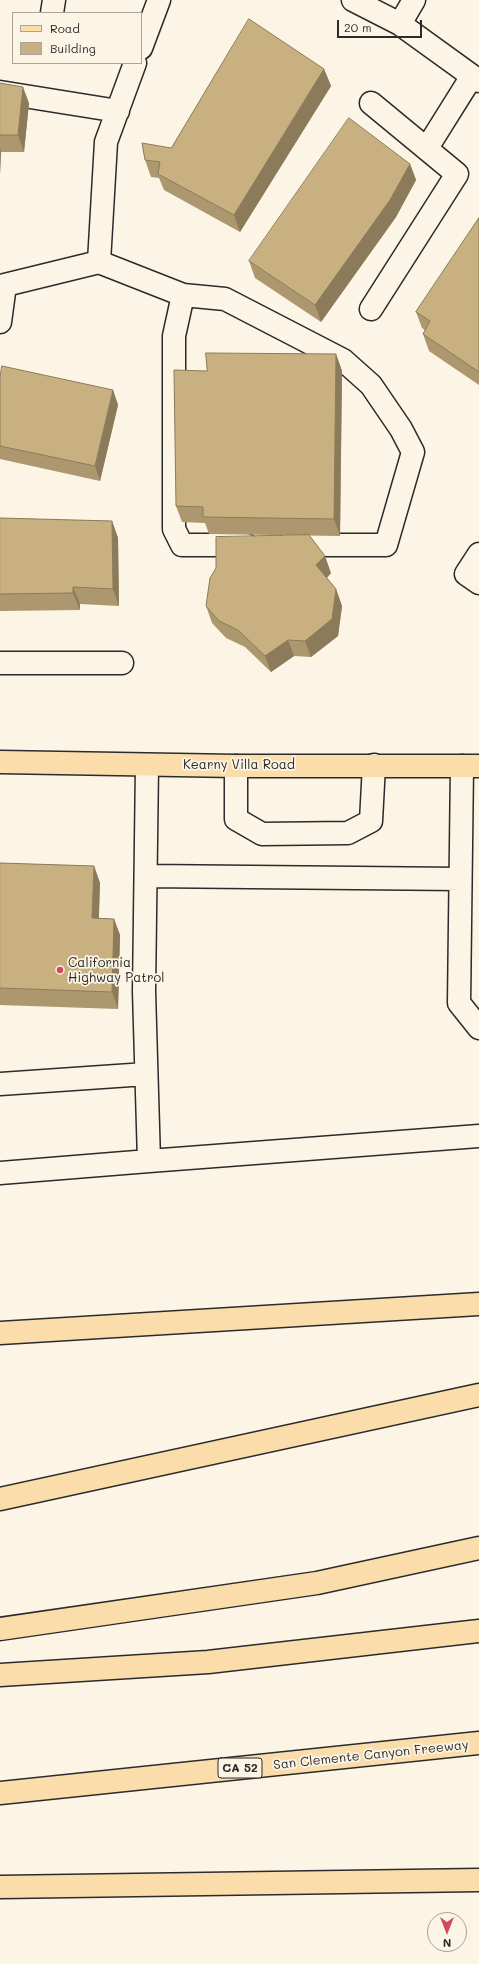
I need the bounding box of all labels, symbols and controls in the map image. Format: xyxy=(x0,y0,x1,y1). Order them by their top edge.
legend xyxy=(12,12,142,64)
scale bar xyxy=(339,12,424,38)
text: 20 m xyxy=(344,19,372,35)
text: Road xyxy=(50,20,80,36)
text: Building xyxy=(50,40,96,56)
street label: Kearny Villa Road xyxy=(183,757,295,773)
place label: California Highway Patrol xyxy=(68,955,165,986)
marker: California Highway Patrol xyxy=(55,965,65,975)
street label: San Clemente Canyon Freeway xyxy=(273,1737,469,1773)
road number: CA 52 xyxy=(218,1758,262,1778)
north arrow xyxy=(427,1912,467,1952)
text: N xyxy=(443,1936,451,1951)

